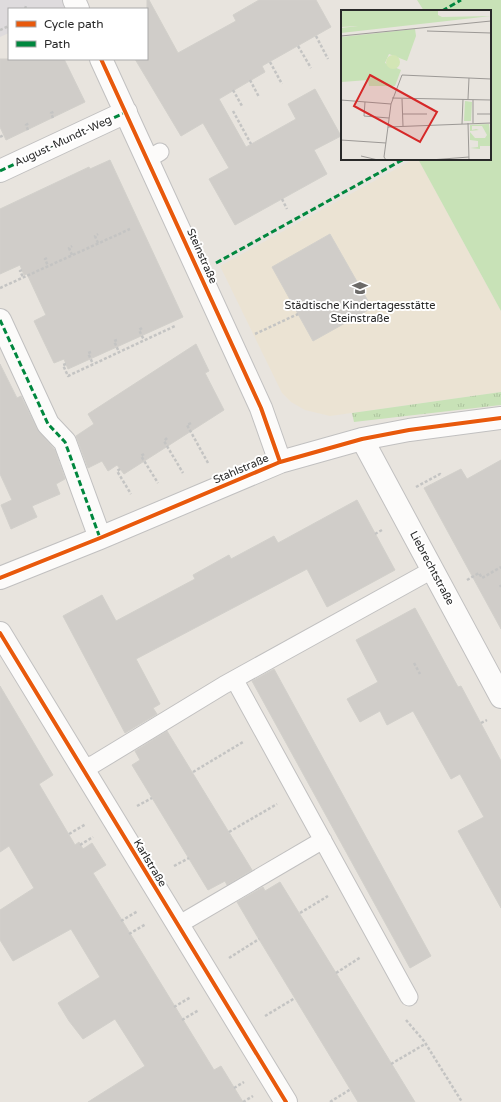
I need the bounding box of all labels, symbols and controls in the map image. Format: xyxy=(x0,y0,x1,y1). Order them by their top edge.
legend xyxy=(8,8,148,60)
inset map xyxy=(341,10,491,160)
text: Cycle path xyxy=(44,17,103,31)
text: Path xyxy=(44,37,70,51)
street label: August-Mundt-Weg xyxy=(12,113,114,169)
street label: Steinstraße xyxy=(184,226,220,286)
school or university icon: Städtische Kindertagesstätte Steinstraße xyxy=(351,279,369,297)
place label: Städtische Kindertagesstätte Steinstraße xyxy=(285,299,435,325)
street label: Stahlstraße xyxy=(211,451,271,487)
street label: Liebrechtstraße xyxy=(407,529,457,607)
street label: Karlstraße xyxy=(131,837,169,889)

